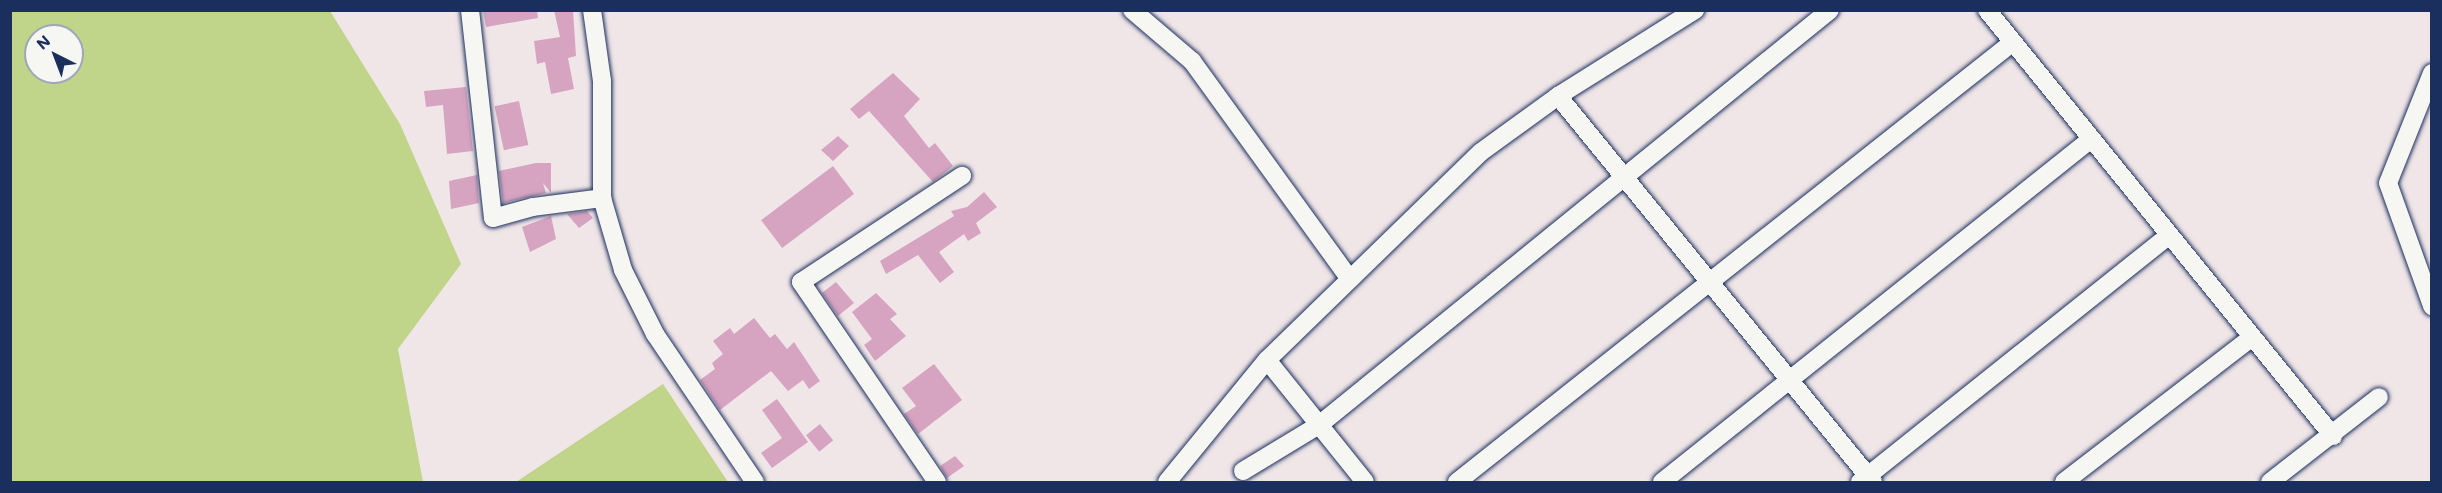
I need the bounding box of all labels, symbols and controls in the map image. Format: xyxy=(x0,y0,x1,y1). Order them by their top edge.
north arrow xyxy=(24,24,84,84)
text: N xyxy=(31,30,55,54)

